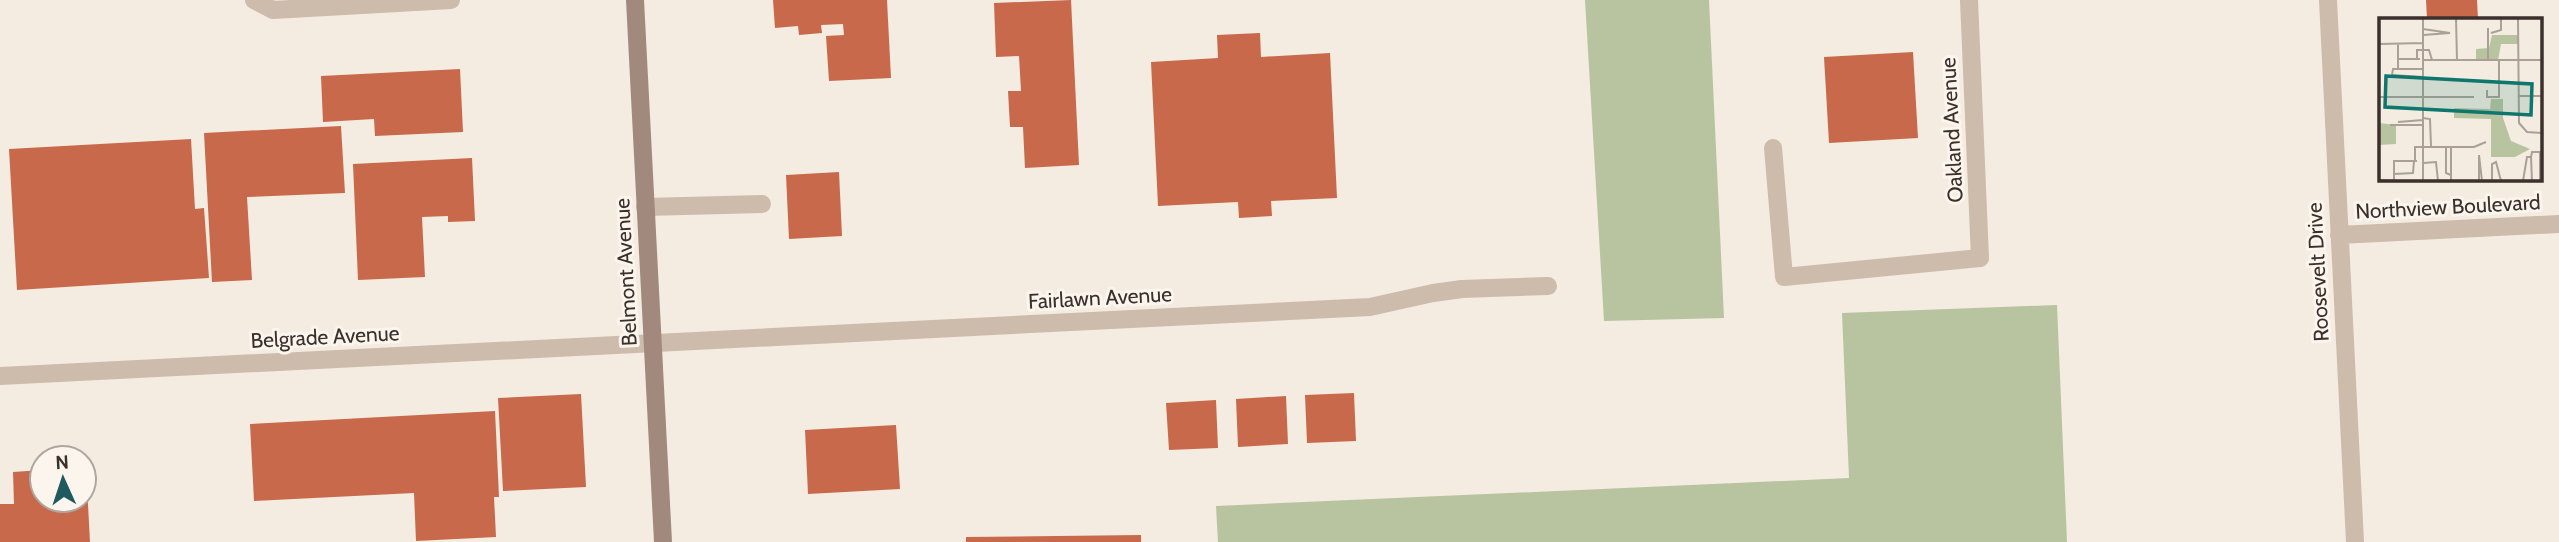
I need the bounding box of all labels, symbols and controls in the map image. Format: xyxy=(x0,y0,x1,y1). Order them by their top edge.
inset map xyxy=(2379,18,2542,180)
street label: Oakland Avenue xyxy=(1935,57,1968,203)
street label: Northview Boulevard xyxy=(2355,189,2541,224)
street label: Belmont Avenue xyxy=(609,197,642,347)
street label: Roosevelt Drive xyxy=(2301,202,2334,342)
street label: Fairlawn Avenue xyxy=(1027,281,1173,314)
street label: Belgrade Avenue xyxy=(250,320,400,353)
north arrow xyxy=(28,444,98,514)
text: N xyxy=(55,451,69,474)

